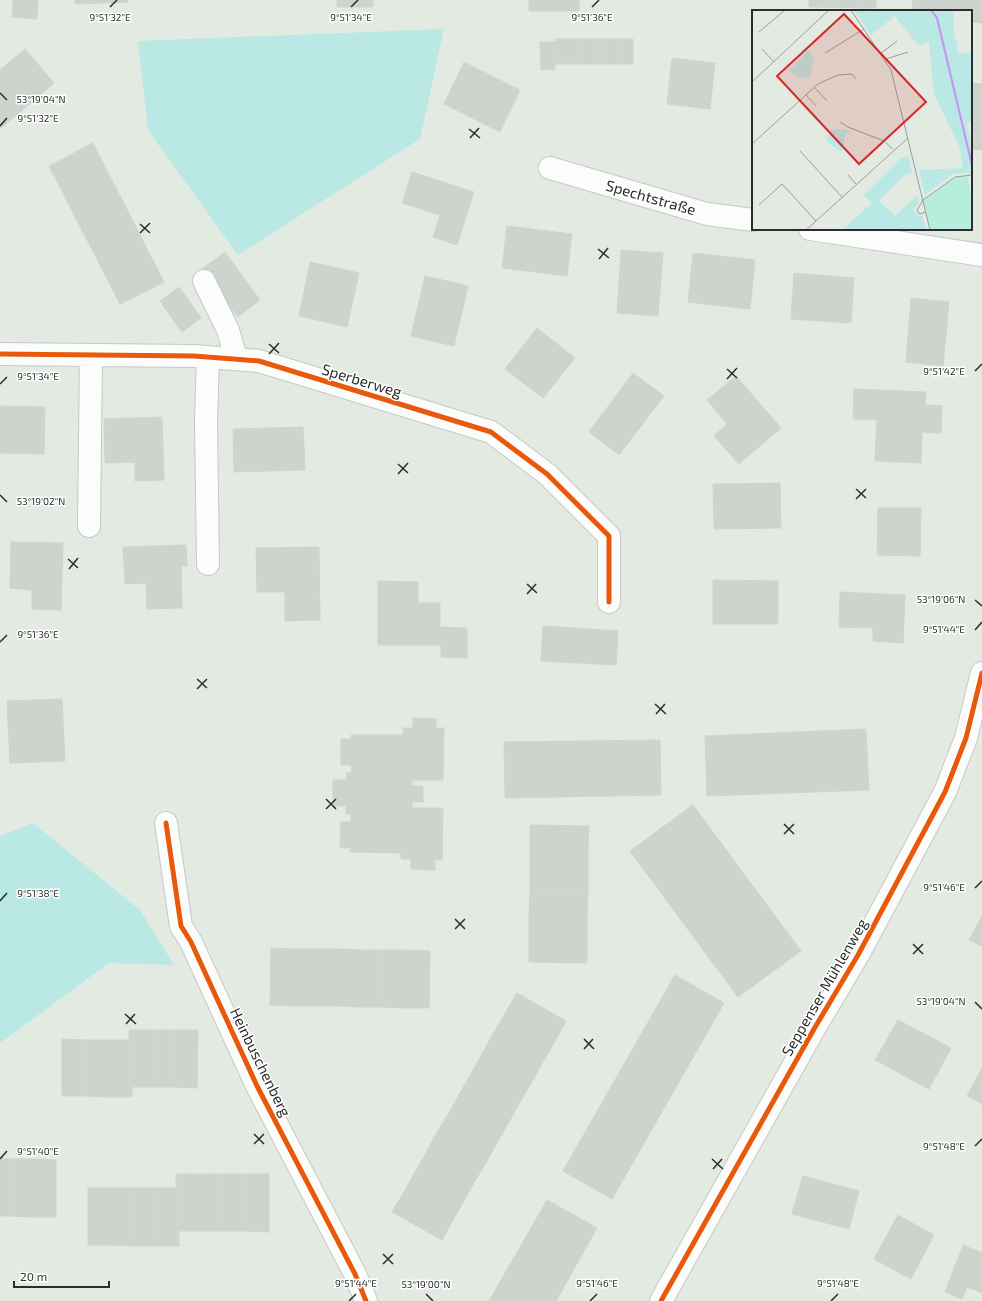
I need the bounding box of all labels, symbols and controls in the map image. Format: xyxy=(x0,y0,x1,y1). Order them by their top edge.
inset map xyxy=(752,10,972,230)
text: 9°51'32"E xyxy=(89,11,131,23)
text: 9°51'34"E xyxy=(330,11,372,23)
text: 9°51'36"E xyxy=(571,11,613,23)
text: 53°19'04"N xyxy=(16,93,66,105)
text: 9°51'32"E xyxy=(17,112,59,124)
street label: Spechtstraße xyxy=(604,176,698,218)
street label: Sperberweg xyxy=(320,359,405,401)
text: 9°51'42"E xyxy=(923,365,965,377)
text: 9°51'34"E xyxy=(17,370,59,382)
text: 53°19'02"N xyxy=(17,495,65,507)
text: 53°19'06"N xyxy=(917,593,965,605)
text: 9°51'44"E xyxy=(923,623,965,635)
text: 9°51'36"E xyxy=(17,628,59,640)
text: 9°51'46"E xyxy=(923,881,965,893)
text: 9°51'38"E xyxy=(17,887,59,899)
street label: Seppenser Mühlenweg xyxy=(777,915,871,1059)
text: 53°19'04"N xyxy=(916,995,966,1007)
street label: Heinbuschenberg xyxy=(227,1005,295,1120)
text: 9°51'48"E xyxy=(923,1140,965,1152)
text: 9°51'40"E xyxy=(17,1145,59,1157)
scale bar xyxy=(14,1263,109,1289)
text: 20 m xyxy=(20,1269,47,1283)
text: 9°51'44"E xyxy=(335,1277,377,1289)
text: 9°51'46"E xyxy=(576,1277,618,1289)
text: 9°51'48"E xyxy=(817,1277,859,1289)
text: 53°19'00"N xyxy=(402,1278,450,1290)

